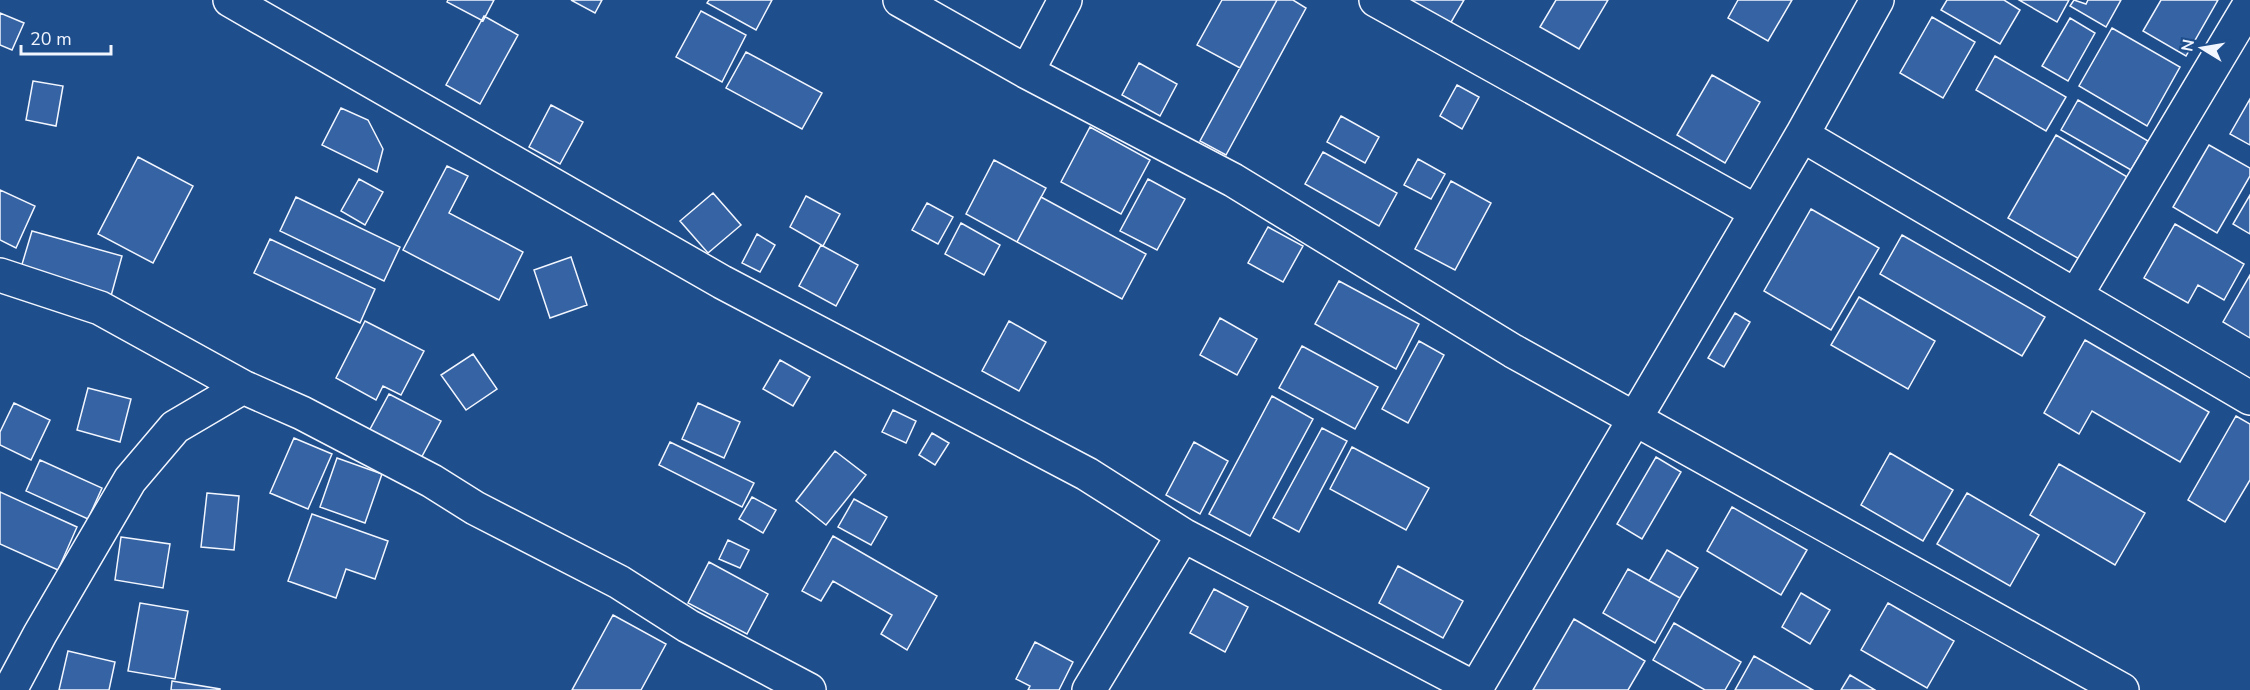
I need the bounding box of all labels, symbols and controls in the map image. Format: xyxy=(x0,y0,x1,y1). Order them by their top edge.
scale bar xyxy=(21,18,111,56)
north arrow xyxy=(2172,18,2232,78)
text: 20 m xyxy=(30,27,72,51)
text: N xyxy=(2176,37,2200,53)

